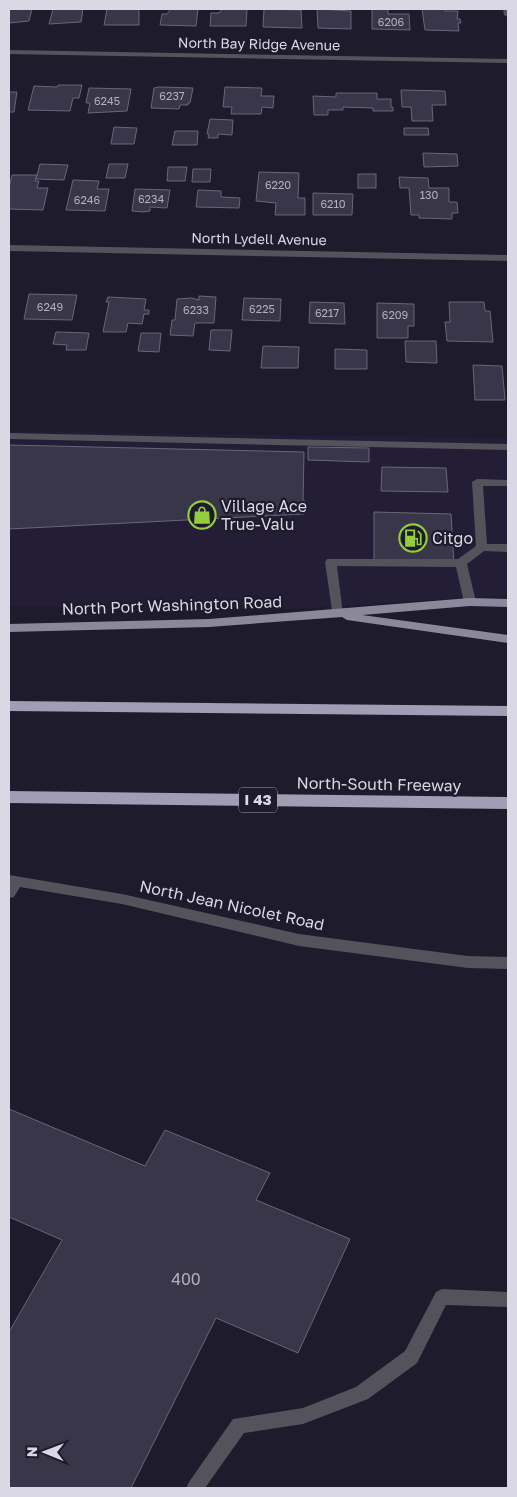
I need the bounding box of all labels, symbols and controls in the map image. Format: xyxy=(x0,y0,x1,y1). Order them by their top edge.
house number: 6206 xyxy=(378,15,405,28)
street label: North Bay Ridge Avenue xyxy=(178,34,340,53)
house number: 6237 xyxy=(159,89,185,102)
house number: 6245 xyxy=(94,94,120,107)
house number: 6220 xyxy=(265,178,291,191)
house number: 130 xyxy=(420,188,438,201)
house number: 6234 xyxy=(138,192,164,205)
house number: 6246 xyxy=(74,193,101,206)
house number: 6210 xyxy=(320,197,346,210)
street label: North Lydell Avenue xyxy=(191,229,327,248)
house number: 6249 xyxy=(37,300,63,313)
house number: 6225 xyxy=(249,302,275,315)
house number: 6233 xyxy=(183,303,209,316)
house number: 6217 xyxy=(315,306,339,319)
house number: 6209 xyxy=(382,308,408,321)
place label: Village Ace True-Valu xyxy=(221,496,307,534)
shop icon: Village Ace True-Valu xyxy=(187,500,217,530)
fuel station icon: Citgo xyxy=(398,523,428,553)
place label: Citgo xyxy=(432,528,473,548)
street label: North Port Washington Road xyxy=(61,591,283,619)
street label: North-South Freeway xyxy=(296,773,462,795)
road number: I 43 xyxy=(239,788,277,812)
street label: North Jean Nicolet Road xyxy=(138,876,326,934)
house number: 400 xyxy=(171,1269,201,1289)
north arrow xyxy=(20,1427,70,1477)
text: N xyxy=(23,1446,40,1457)

